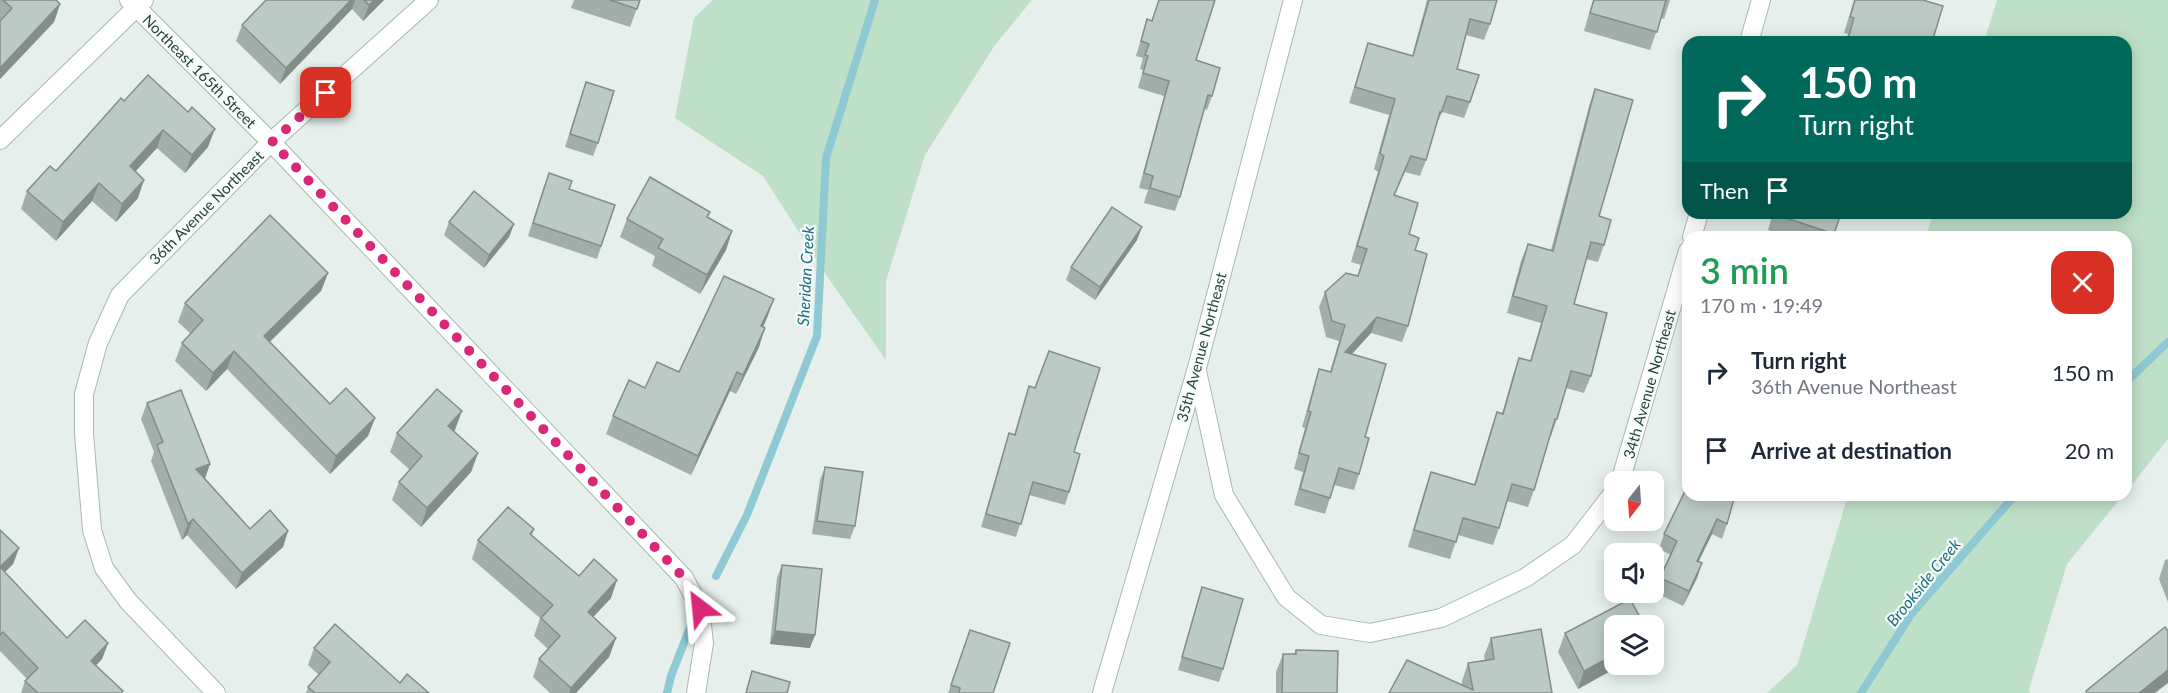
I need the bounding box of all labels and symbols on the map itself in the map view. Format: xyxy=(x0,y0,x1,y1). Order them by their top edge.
street label: Northeast 165th Street xyxy=(139,10,261,132)
pin xyxy=(300,67,351,118)
street label: 36th Avenue Northeast xyxy=(145,146,267,268)
water label: Sheridan Creek xyxy=(793,225,817,326)
street label: 35th Avenue Northeast xyxy=(1172,270,1230,424)
street label: 34th Avenue Northeast xyxy=(1619,307,1679,461)
north arrow xyxy=(1604,471,1664,531)
water label: Brookside Creek xyxy=(1882,534,1964,629)
position arrow xyxy=(668,576,732,640)

